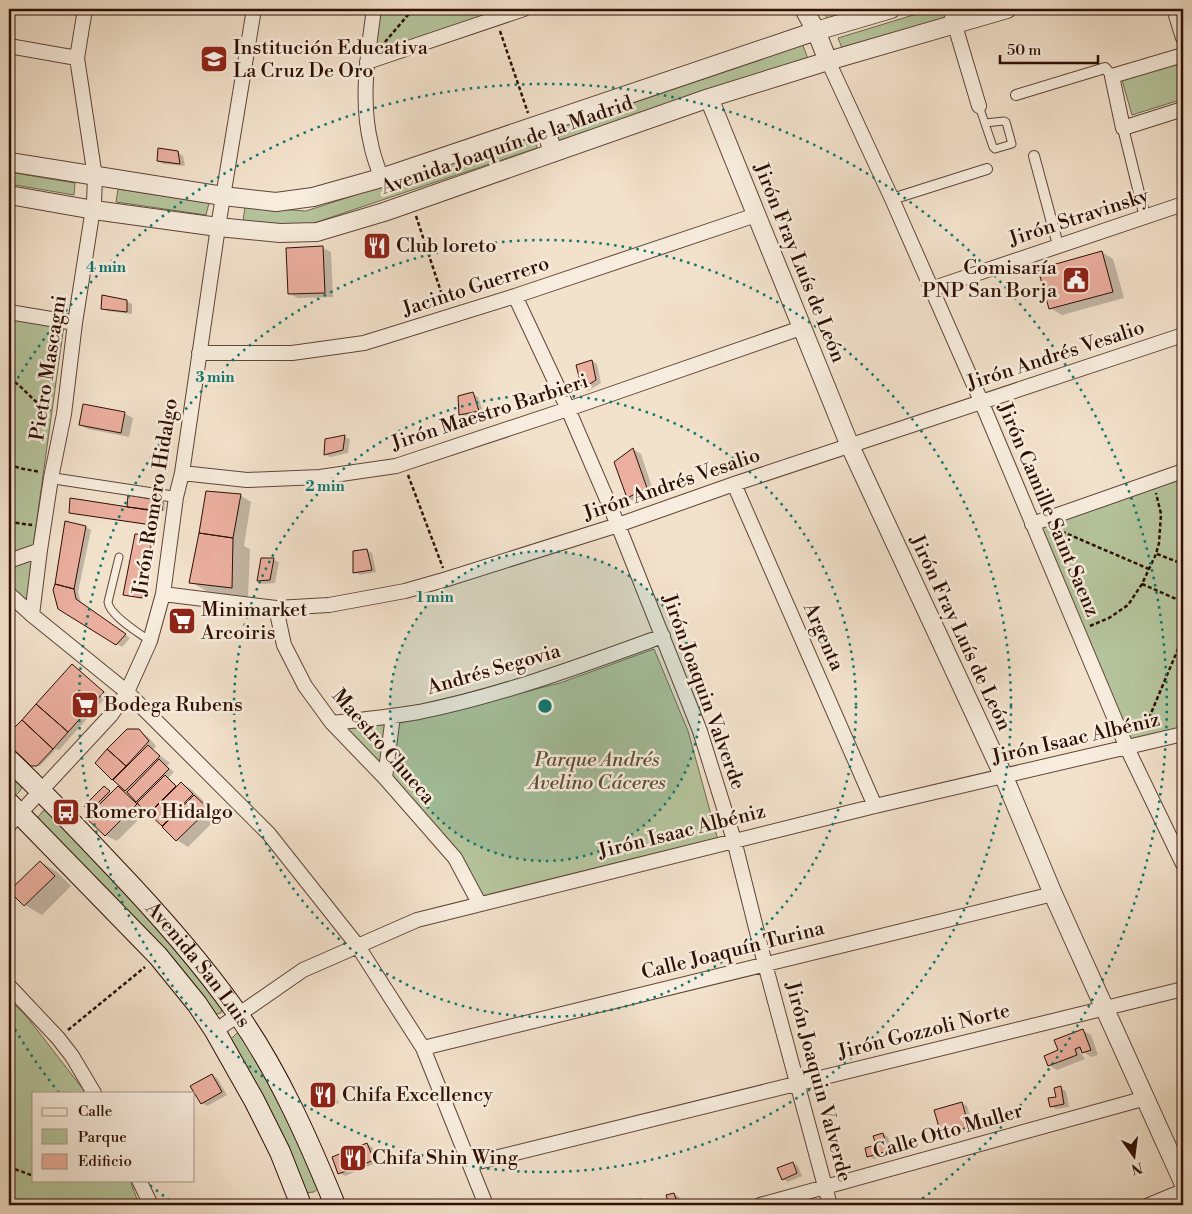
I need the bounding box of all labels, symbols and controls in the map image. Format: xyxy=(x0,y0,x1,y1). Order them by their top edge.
scale bar xyxy=(1000,32,1097,64)
place label: Institución Educativa La Cruz De Oro xyxy=(233,36,429,84)
text: 50 m xyxy=(1007,41,1041,60)
school or university icon: Institución Educativa La Cruz De Oro xyxy=(199,44,229,74)
street label: Avenida Joaquín de la Madrid xyxy=(377,91,637,201)
street label: Jirón Fray Luís de León xyxy=(747,159,851,366)
street label: Jirón Stravinsky xyxy=(1005,184,1152,253)
restaurant icon: Club loreto xyxy=(362,231,392,261)
place label: Club loreto xyxy=(396,234,496,259)
street label: Jacinto Guerrero xyxy=(398,251,553,323)
place label: Comisaría PNP San Borja xyxy=(922,256,1058,304)
text: 4 min xyxy=(86,258,127,277)
public building icon: Comisaría PNP San Borja xyxy=(1061,265,1091,295)
street label: Pietro Mascagni xyxy=(25,293,73,442)
street label: Jirón Andrés Vesalio xyxy=(963,315,1148,397)
text: 3 min xyxy=(195,368,235,387)
street label: Jirón Maestro Barbieri xyxy=(387,369,592,457)
street label: Jirón Romero Hidalgo xyxy=(128,397,184,598)
street label: Jirón Camille Saint Saenz xyxy=(991,398,1104,621)
street label: Jirón Andrés Vesalio xyxy=(579,443,764,527)
text: 2 min xyxy=(305,477,345,496)
street label: Jirón Fray Luís de León xyxy=(903,530,1016,735)
text: 1 min xyxy=(416,588,454,607)
street label: Jirón Joaquin Valverde xyxy=(656,590,750,793)
place label: Minimarket Arcoiris xyxy=(200,598,307,646)
street label: Argenta xyxy=(797,598,849,676)
supermarket icon: Minimarket Arcoiris xyxy=(167,606,197,636)
street label: Andrés Segovia xyxy=(423,639,565,701)
street label: Maestro Chueca xyxy=(326,684,441,811)
supermarket icon: Bodega Rubens xyxy=(70,690,100,720)
place label: Bodega Rubens xyxy=(103,693,243,718)
centre of rings xyxy=(536,697,554,715)
street label: Jirón Isaac Albéniz xyxy=(989,708,1162,771)
park label: Parque Andrés Avelino Cáceres xyxy=(526,748,666,796)
bus stop icon: Romero Hidalgo xyxy=(51,797,81,827)
street label: Jirón Isaac Albéniz xyxy=(595,799,768,865)
place label: Romero Hidalgo xyxy=(85,800,233,825)
street label: Avenida San Luis xyxy=(139,896,256,1033)
street label: Calle Joaquín Turina xyxy=(639,916,828,986)
street label: Jirón Joaquin Valverde xyxy=(779,978,857,1185)
street label: Jirón Gozzoli Norte xyxy=(834,999,1013,1066)
restaurant icon: Chifa Excellency xyxy=(308,1080,338,1110)
place label: Chifa Excellency xyxy=(342,1083,493,1108)
legend xyxy=(32,1092,195,1182)
street label: Calle Otto Muller xyxy=(870,1099,1026,1165)
text: Calle xyxy=(78,1102,112,1121)
text: Parque xyxy=(78,1128,127,1147)
north arrow xyxy=(1110,1132,1160,1182)
restaurant icon: Chifa Shin Wing xyxy=(338,1143,368,1173)
place label: Chifa Shin Wing xyxy=(372,1146,519,1171)
text: Edificio xyxy=(78,1152,132,1171)
text: N xyxy=(1129,1158,1144,1178)

